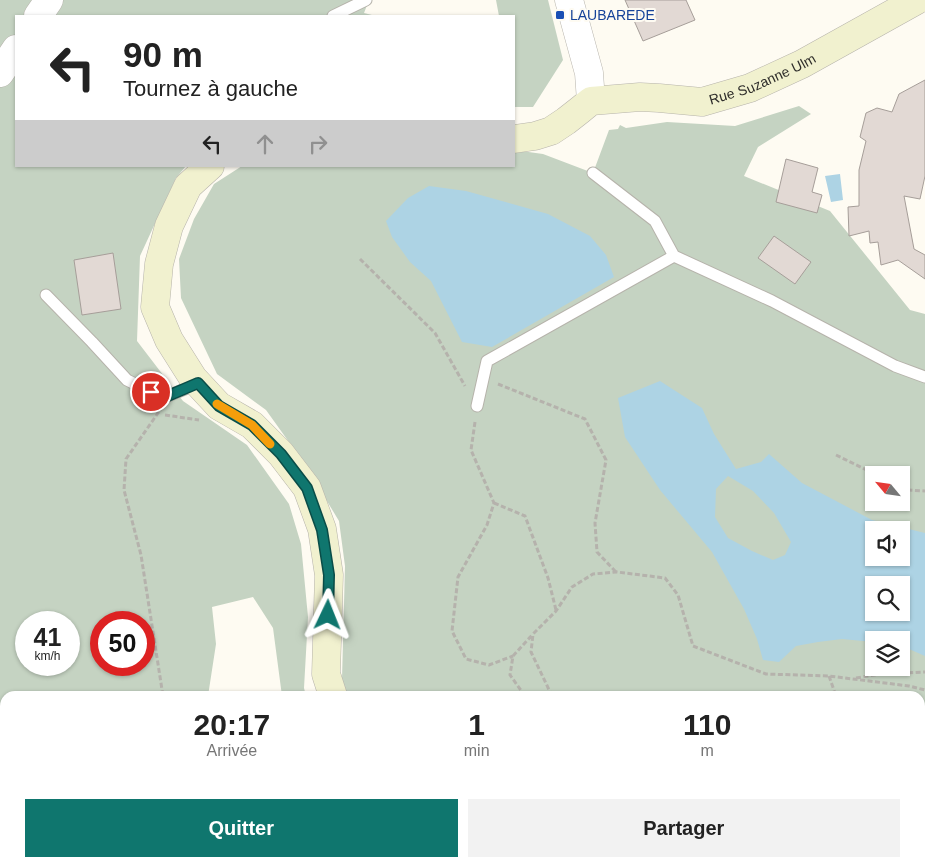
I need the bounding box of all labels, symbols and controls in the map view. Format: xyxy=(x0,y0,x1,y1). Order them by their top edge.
place label: LAUBAREDE xyxy=(570,7,655,23)
marker: LAUBAREDE xyxy=(554,9,566,21)
icon: left xyxy=(40,35,105,100)
text: 90 m xyxy=(123,35,203,74)
street label: Rue Suzanne Ulm xyxy=(707,50,818,108)
text: Tournez à gauche xyxy=(123,76,298,101)
icon: left xyxy=(198,130,226,158)
icon: ahead xyxy=(251,130,279,158)
icon: right xyxy=(304,130,332,158)
pin xyxy=(130,371,172,413)
icon: arrive xyxy=(137,378,165,406)
north arrow xyxy=(865,466,910,511)
map controls xyxy=(865,466,910,676)
button: sound xyxy=(865,521,910,566)
button: search xyxy=(865,576,910,621)
position arrow xyxy=(301,588,353,640)
speed limit sign: 50 xyxy=(90,611,155,676)
text: 41 xyxy=(34,623,61,651)
button: layers xyxy=(865,631,910,676)
text: km/h xyxy=(34,649,61,663)
text: 20:17 xyxy=(194,708,270,741)
text: 1 xyxy=(468,708,485,741)
text: 110 xyxy=(683,708,731,741)
text: Arrivée xyxy=(207,742,257,759)
text: min xyxy=(464,742,490,759)
text: m xyxy=(701,742,714,759)
button: Quitter xyxy=(25,799,458,857)
button: Partager xyxy=(468,799,900,857)

